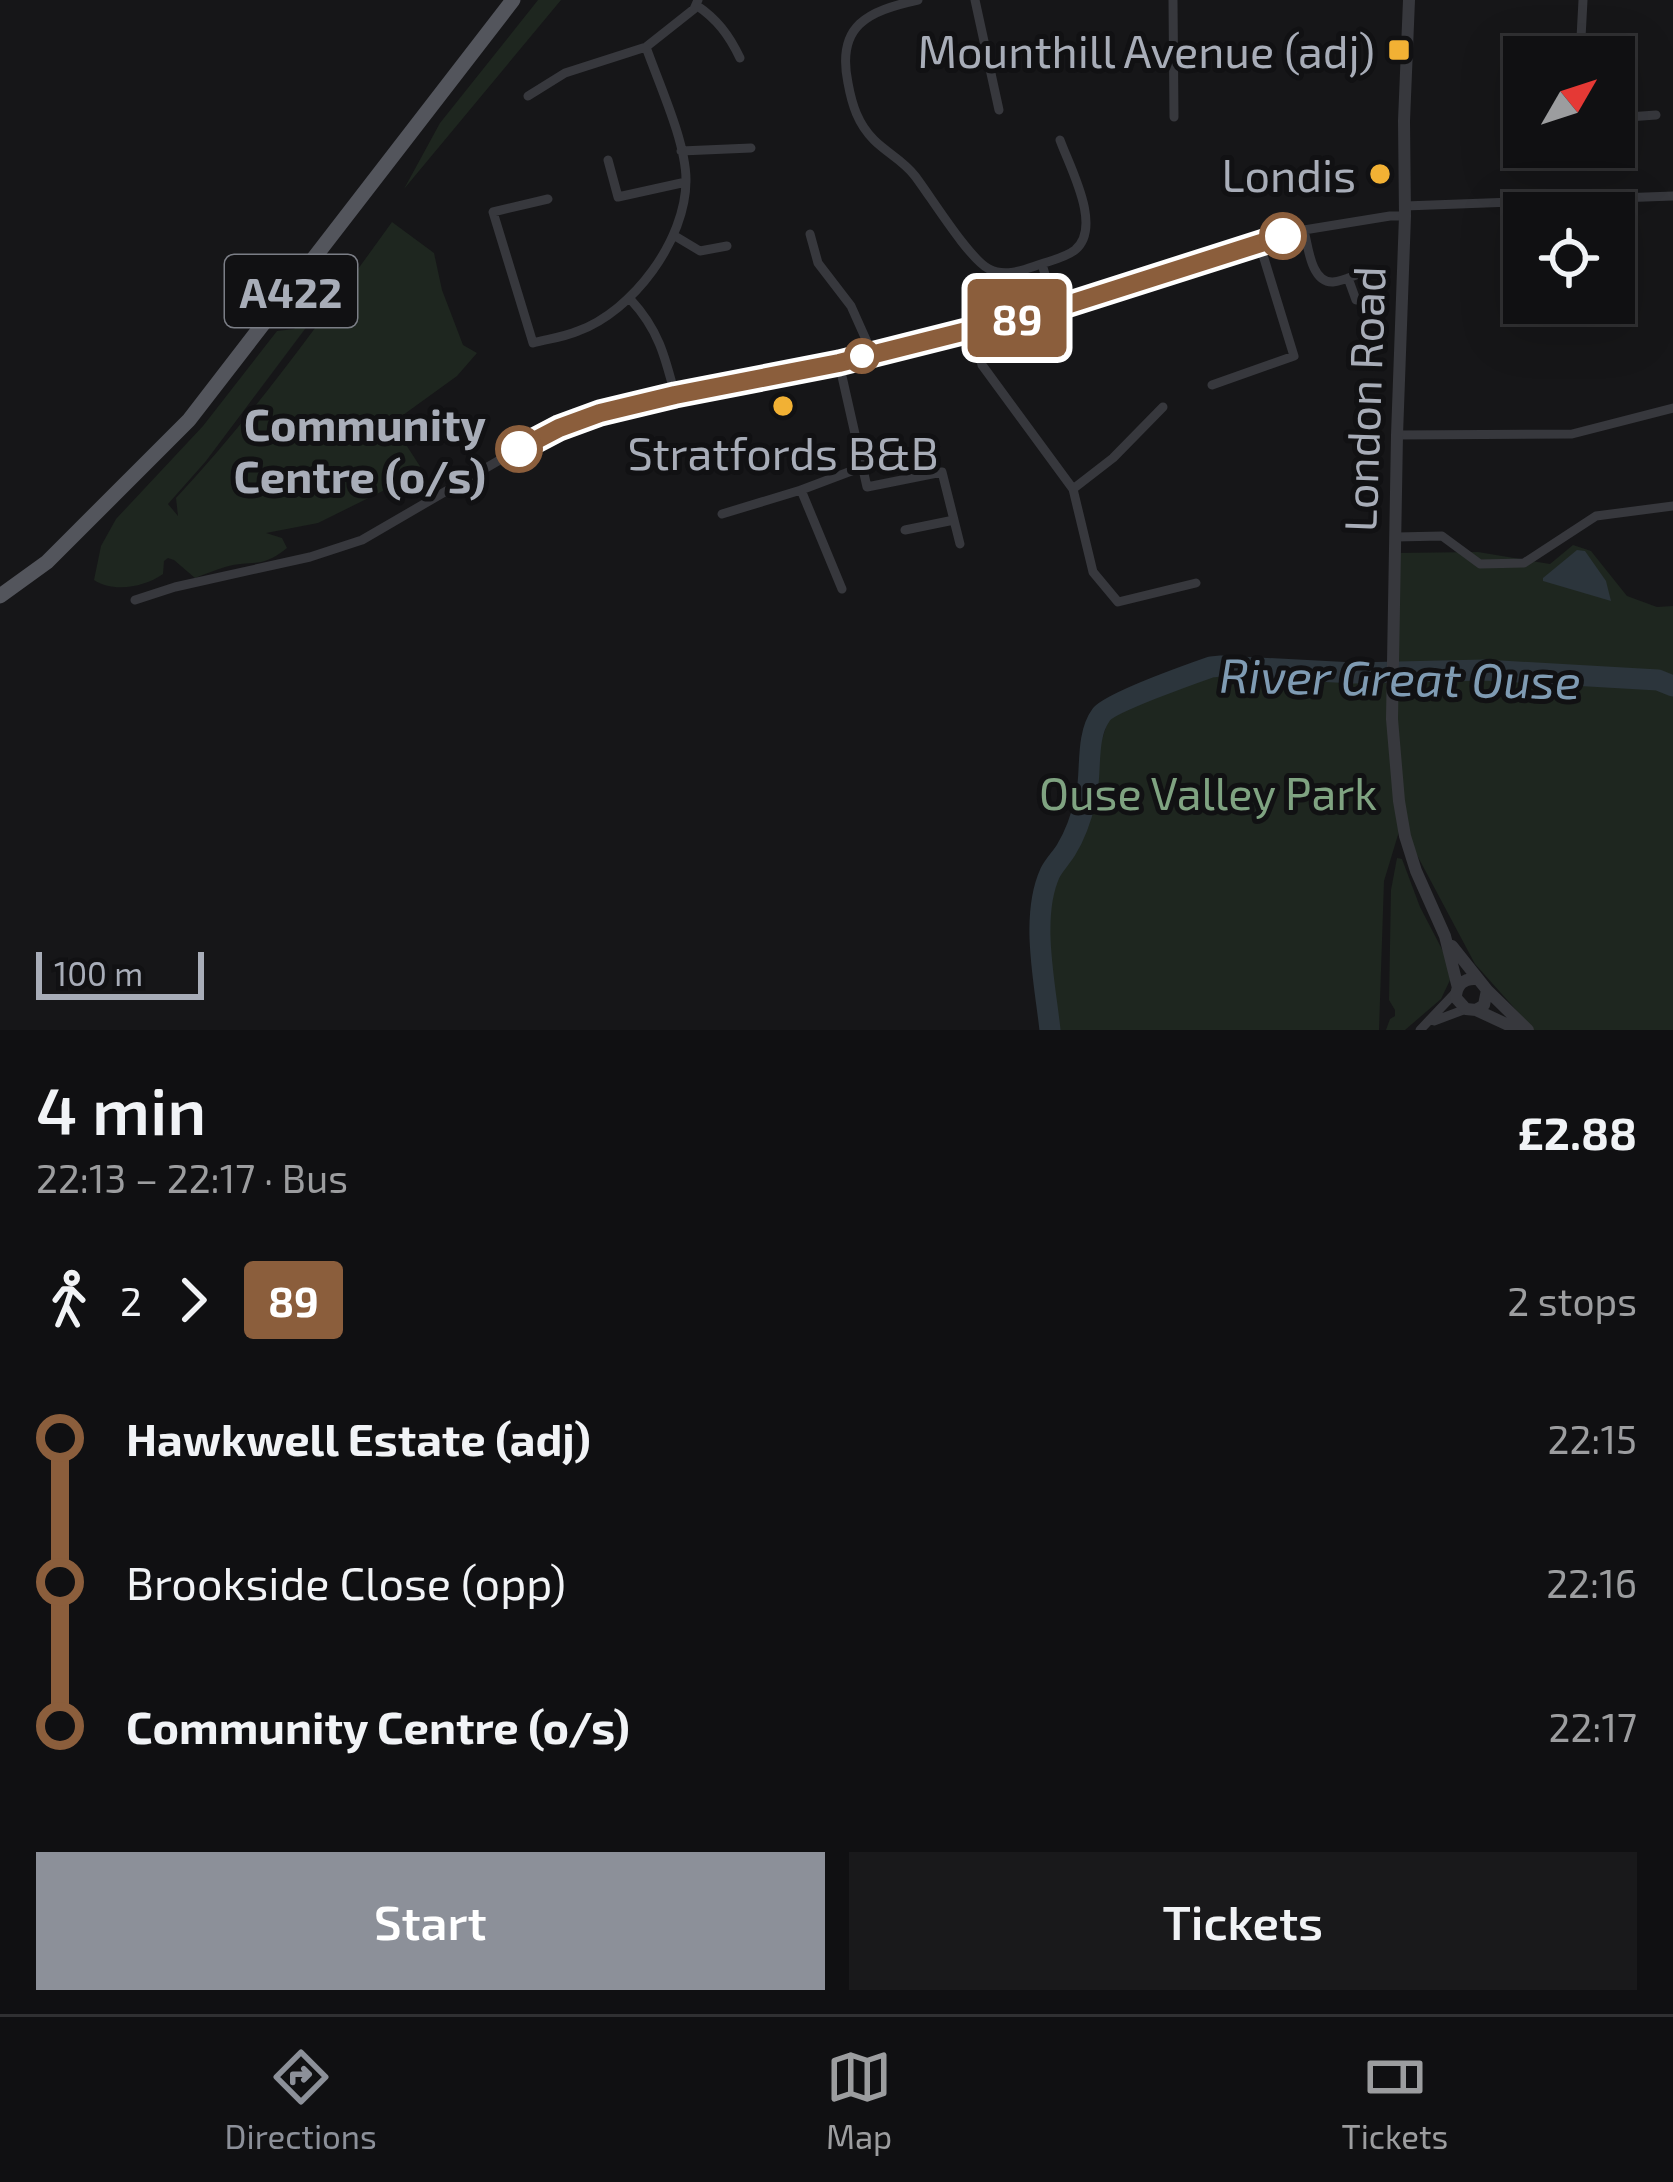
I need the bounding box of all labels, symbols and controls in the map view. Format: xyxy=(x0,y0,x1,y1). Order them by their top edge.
place label: Mounthill Avenue (adj) xyxy=(918,23,1375,78)
north arrow xyxy=(1503,36,1635,168)
map controls xyxy=(1503,36,1635,324)
marker: Mounthill Avenue (adj) xyxy=(1386,37,1412,63)
place label: Londis xyxy=(1221,147,1356,201)
marker: Londis xyxy=(1367,161,1393,187)
button: locate xyxy=(1503,192,1635,324)
unlabelled marker xyxy=(1261,214,1305,258)
road number: A422 xyxy=(225,255,357,327)
street label: London Road xyxy=(1331,265,1395,533)
line badge: 89 xyxy=(963,279,1071,357)
text: 89 xyxy=(992,293,1042,343)
unlabelled marker xyxy=(846,340,878,372)
marker: Stratfords B&B xyxy=(770,393,796,419)
place label: Community Centre (o/s) xyxy=(233,396,487,502)
place label: Stratfords B&B xyxy=(627,425,939,479)
marker: Community Centre (o/s) xyxy=(497,427,541,471)
water label: River Great Ouse xyxy=(1219,645,1581,709)
park label: Ouse Valley Park xyxy=(1039,765,1377,819)
scale bar xyxy=(36,946,204,999)
text: 100 m xyxy=(54,953,143,993)
text: 4 min xyxy=(36,1069,206,1148)
text: £2.88 xyxy=(1517,1105,1637,1159)
text: 22:13 – 22:17 · Bus xyxy=(36,1154,348,1201)
icon: walk xyxy=(36,1267,102,1333)
icon: forward xyxy=(160,1267,226,1333)
text: 89 xyxy=(268,1275,319,1325)
text: 2 xyxy=(120,1277,142,1324)
text: 2 stops xyxy=(1507,1277,1637,1324)
text: Hawkwell Estate (adj) xyxy=(126,1411,591,1465)
text: 22:15 xyxy=(1548,1415,1637,1462)
text: Brookside Close (opp) xyxy=(126,1555,566,1609)
text: 22:16 xyxy=(1546,1559,1637,1606)
text: Community Centre (o/s) xyxy=(126,1699,630,1753)
text: 22:17 xyxy=(1548,1703,1637,1750)
button: Start xyxy=(36,1852,825,1990)
button: Tickets xyxy=(849,1852,1637,1990)
tab: Directions xyxy=(225,2044,377,2156)
tab: Map xyxy=(826,2044,892,2156)
tab: Tickets xyxy=(1341,2044,1448,2156)

